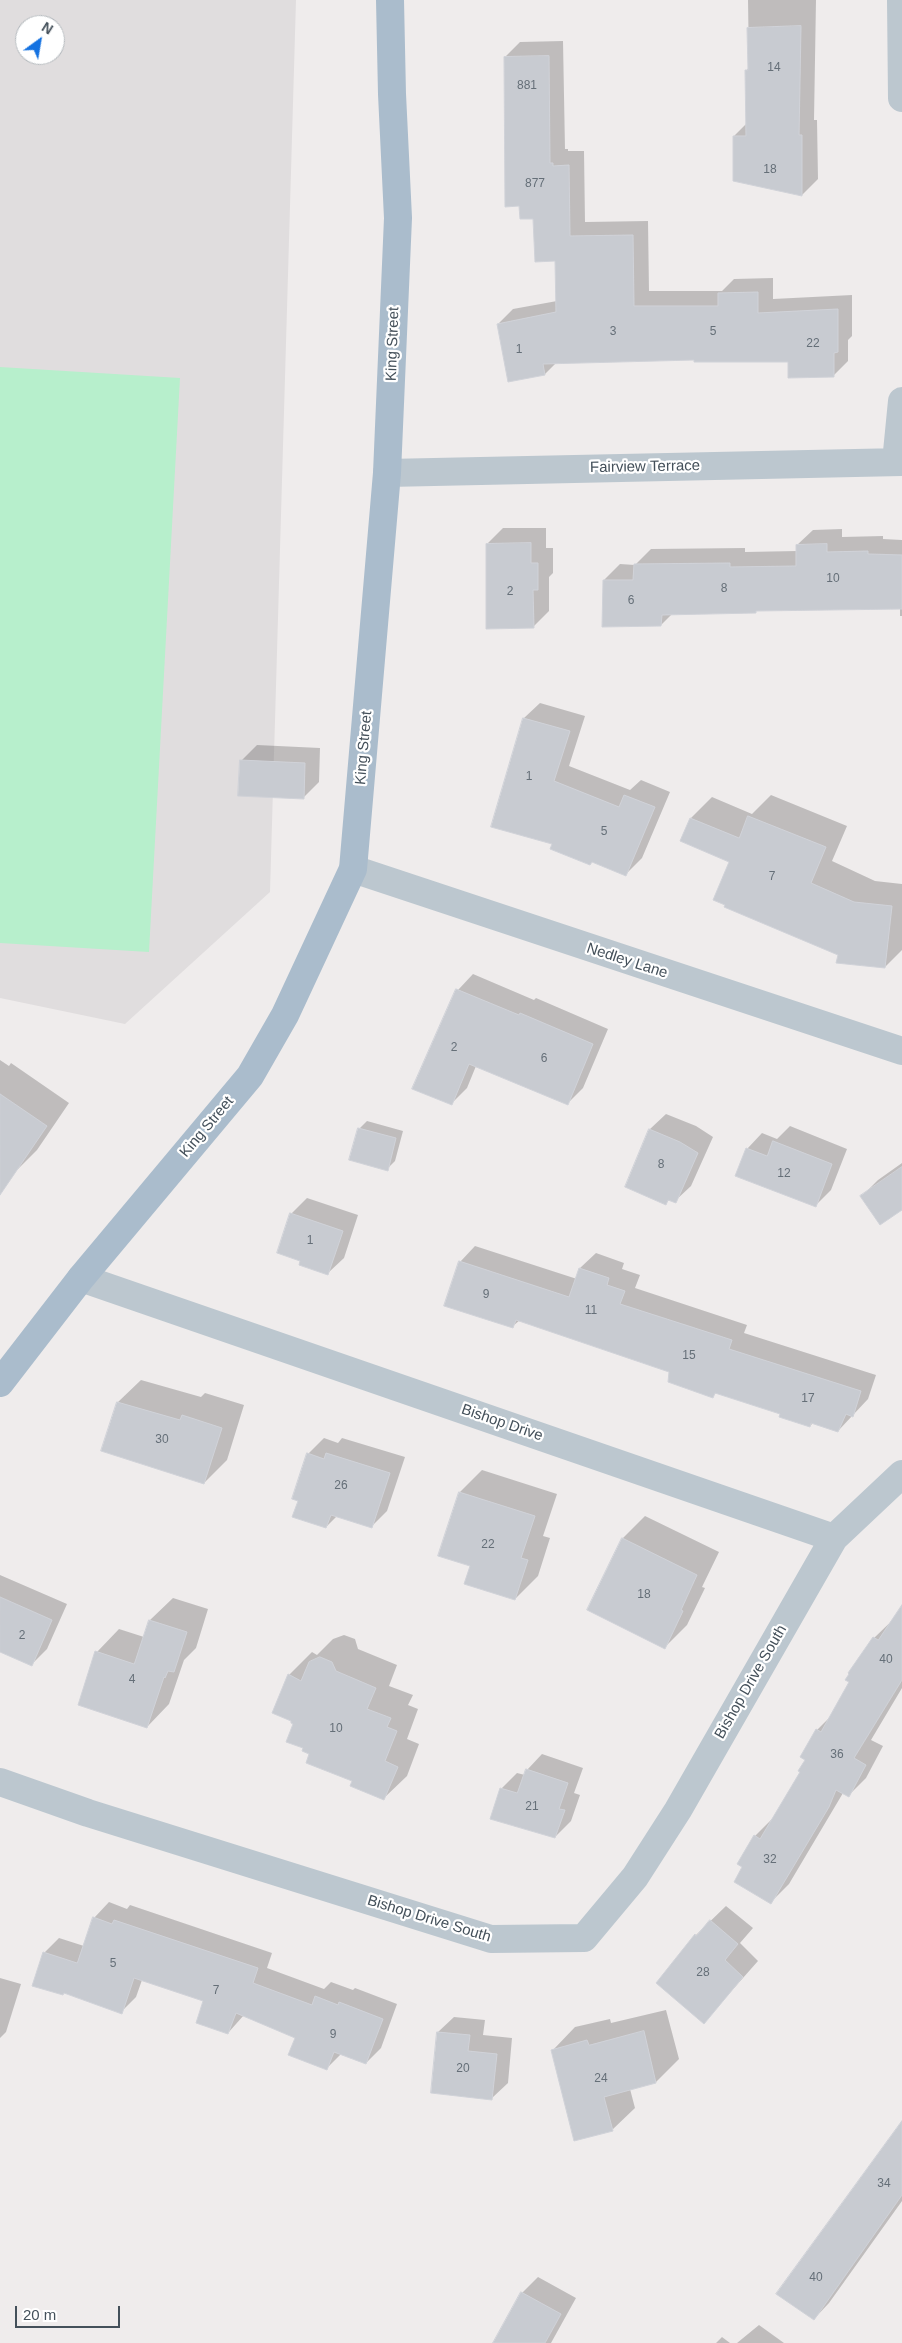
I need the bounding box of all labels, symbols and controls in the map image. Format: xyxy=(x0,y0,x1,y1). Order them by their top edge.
north arrow xyxy=(15,15,65,65)
text: N xyxy=(39,19,56,38)
house number: 14 xyxy=(767,61,781,75)
house number: 881 xyxy=(517,79,537,93)
house number: 18 xyxy=(763,163,777,177)
house number: 877 xyxy=(525,177,545,191)
street label: King Street xyxy=(383,307,403,381)
house number: 3 xyxy=(610,325,616,339)
house number: 5 xyxy=(710,325,716,339)
house number: 22 xyxy=(806,337,820,351)
house number: 1 xyxy=(516,343,522,357)
street label: Fairview Terrace xyxy=(590,457,700,477)
house number: 10 xyxy=(826,572,840,586)
house number: 8 xyxy=(721,582,727,596)
house number: 2 xyxy=(507,585,513,599)
house number: 6 xyxy=(628,594,634,608)
street label: King Street xyxy=(352,710,376,786)
house number: 1 xyxy=(526,770,532,784)
house number: 5 xyxy=(601,825,607,839)
house number: 7 xyxy=(769,870,775,884)
street label: Nedley Lane xyxy=(584,939,670,983)
house number: 2 xyxy=(451,1041,457,1055)
house number: 6 xyxy=(541,1052,547,1066)
street label: King Street xyxy=(176,1093,238,1161)
house number: 8 xyxy=(658,1158,664,1172)
house number: 12 xyxy=(777,1167,791,1181)
house number: 1 xyxy=(307,1234,313,1248)
house number: 9 xyxy=(483,1288,489,1302)
house number: 11 xyxy=(585,1304,597,1318)
house number: 15 xyxy=(682,1349,696,1363)
house number: 17 xyxy=(801,1392,815,1406)
street label: Bishop Drive xyxy=(459,1401,545,1445)
house number: 30 xyxy=(155,1433,169,1447)
house number: 26 xyxy=(334,1479,348,1493)
house number: 22 xyxy=(481,1538,495,1552)
house number: 18 xyxy=(637,1588,651,1602)
street label: Bishop Drive South xyxy=(711,1622,791,1742)
house number: 2 xyxy=(19,1629,25,1643)
house number: 40 xyxy=(879,1653,893,1667)
house number: 4 xyxy=(129,1673,135,1687)
house number: 10 xyxy=(329,1722,343,1736)
house number: 36 xyxy=(830,1748,844,1762)
house number: 21 xyxy=(525,1800,539,1814)
house number: 32 xyxy=(763,1853,777,1867)
street label: Bishop Drive South xyxy=(365,1892,493,1946)
house number: 5 xyxy=(110,1957,116,1971)
house number: 28 xyxy=(696,1966,710,1980)
house number: 7 xyxy=(213,1984,219,1998)
house number: 9 xyxy=(330,2028,336,2042)
house number: 20 xyxy=(456,2062,470,2076)
house number: 24 xyxy=(594,2072,608,2086)
house number: 34 xyxy=(877,2177,891,2191)
house number: 40 xyxy=(809,2271,823,2285)
scale bar xyxy=(18,2296,122,2328)
text: 20 m xyxy=(23,2306,56,2323)

